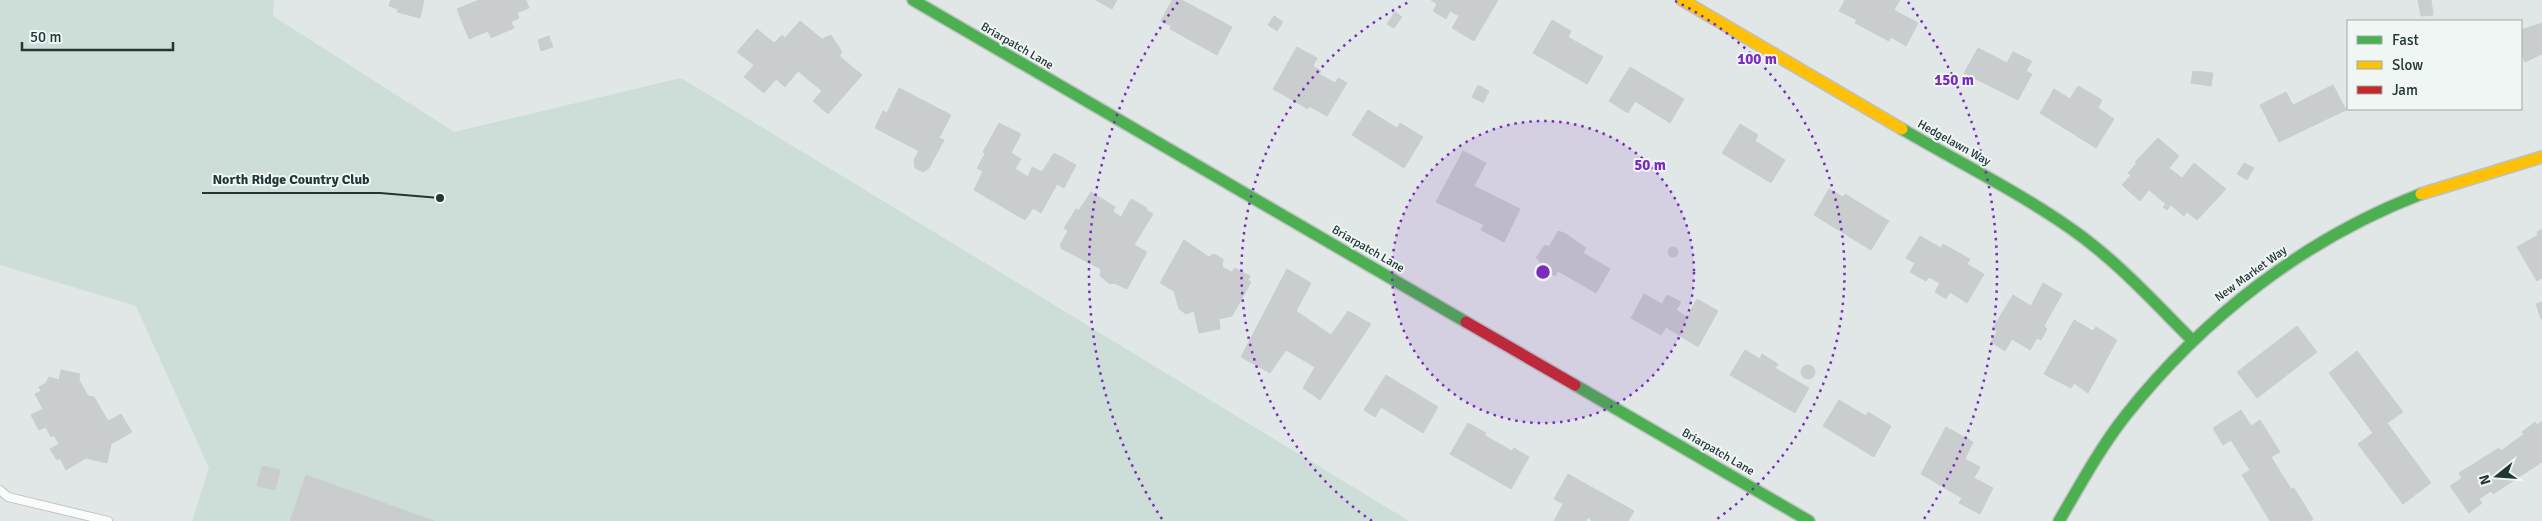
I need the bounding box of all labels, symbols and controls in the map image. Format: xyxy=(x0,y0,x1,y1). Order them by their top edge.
street label: Briarpatch Lane xyxy=(978,19,1056,73)
scale bar xyxy=(22,20,174,52)
legend xyxy=(2347,20,2522,110)
text: 50 m xyxy=(30,28,61,46)
text: Fast xyxy=(2392,31,2419,49)
text: 100 m xyxy=(1737,50,1777,68)
text: Slow xyxy=(2392,56,2423,74)
text: 150 m xyxy=(1934,71,1974,89)
text: Jam xyxy=(2392,81,2418,99)
street label: Hedgelawn Way xyxy=(1915,117,1994,169)
text: 50 m xyxy=(1634,156,1666,174)
callout: North Ridge Country Club xyxy=(202,164,380,193)
text: North Ridge Country Club xyxy=(212,171,370,188)
street label: Briarpatch Lane xyxy=(1329,222,1407,276)
street label: New Market Way xyxy=(2212,243,2290,305)
centre of rings xyxy=(1534,263,1552,281)
street label: Briarpatch Lane xyxy=(1679,425,1757,479)
north arrow xyxy=(2472,451,2522,501)
text: N xyxy=(2475,473,2495,487)

